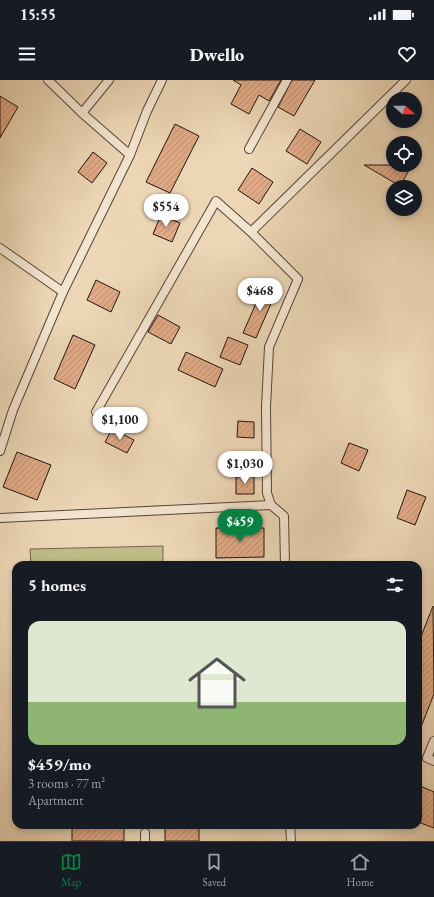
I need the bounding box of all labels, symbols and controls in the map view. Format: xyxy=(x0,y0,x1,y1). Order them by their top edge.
text: 15:55 xyxy=(20,5,56,24)
icon: menu xyxy=(16,43,38,65)
text: Dwello xyxy=(190,43,244,66)
icon: heart xyxy=(396,43,418,65)
north arrow xyxy=(386,92,422,128)
map controls xyxy=(386,92,422,216)
button: locate xyxy=(386,136,422,172)
button: layers xyxy=(386,180,422,216)
pin: $554 xyxy=(142,194,190,228)
text: $554 xyxy=(153,198,179,215)
pin: $468 xyxy=(236,278,284,312)
text: $468 xyxy=(247,282,273,299)
pin: $1,100 xyxy=(87,407,153,441)
text: $1,100 xyxy=(102,411,138,428)
pin: $1,030 xyxy=(212,451,278,485)
text: $1,030 xyxy=(227,455,263,472)
pin: $459 xyxy=(216,509,264,543)
text: $459 xyxy=(227,513,253,530)
text: 5 homes xyxy=(28,574,86,596)
icon: filters xyxy=(384,574,406,596)
icon: home xyxy=(181,647,253,719)
text: $459/mo xyxy=(28,753,91,775)
text: 3 rooms · 77 m² xyxy=(28,775,105,792)
text: Apartment xyxy=(28,792,83,809)
tab: Map xyxy=(60,851,82,889)
tab: Saved xyxy=(203,851,226,889)
tab: Home xyxy=(347,851,374,889)

